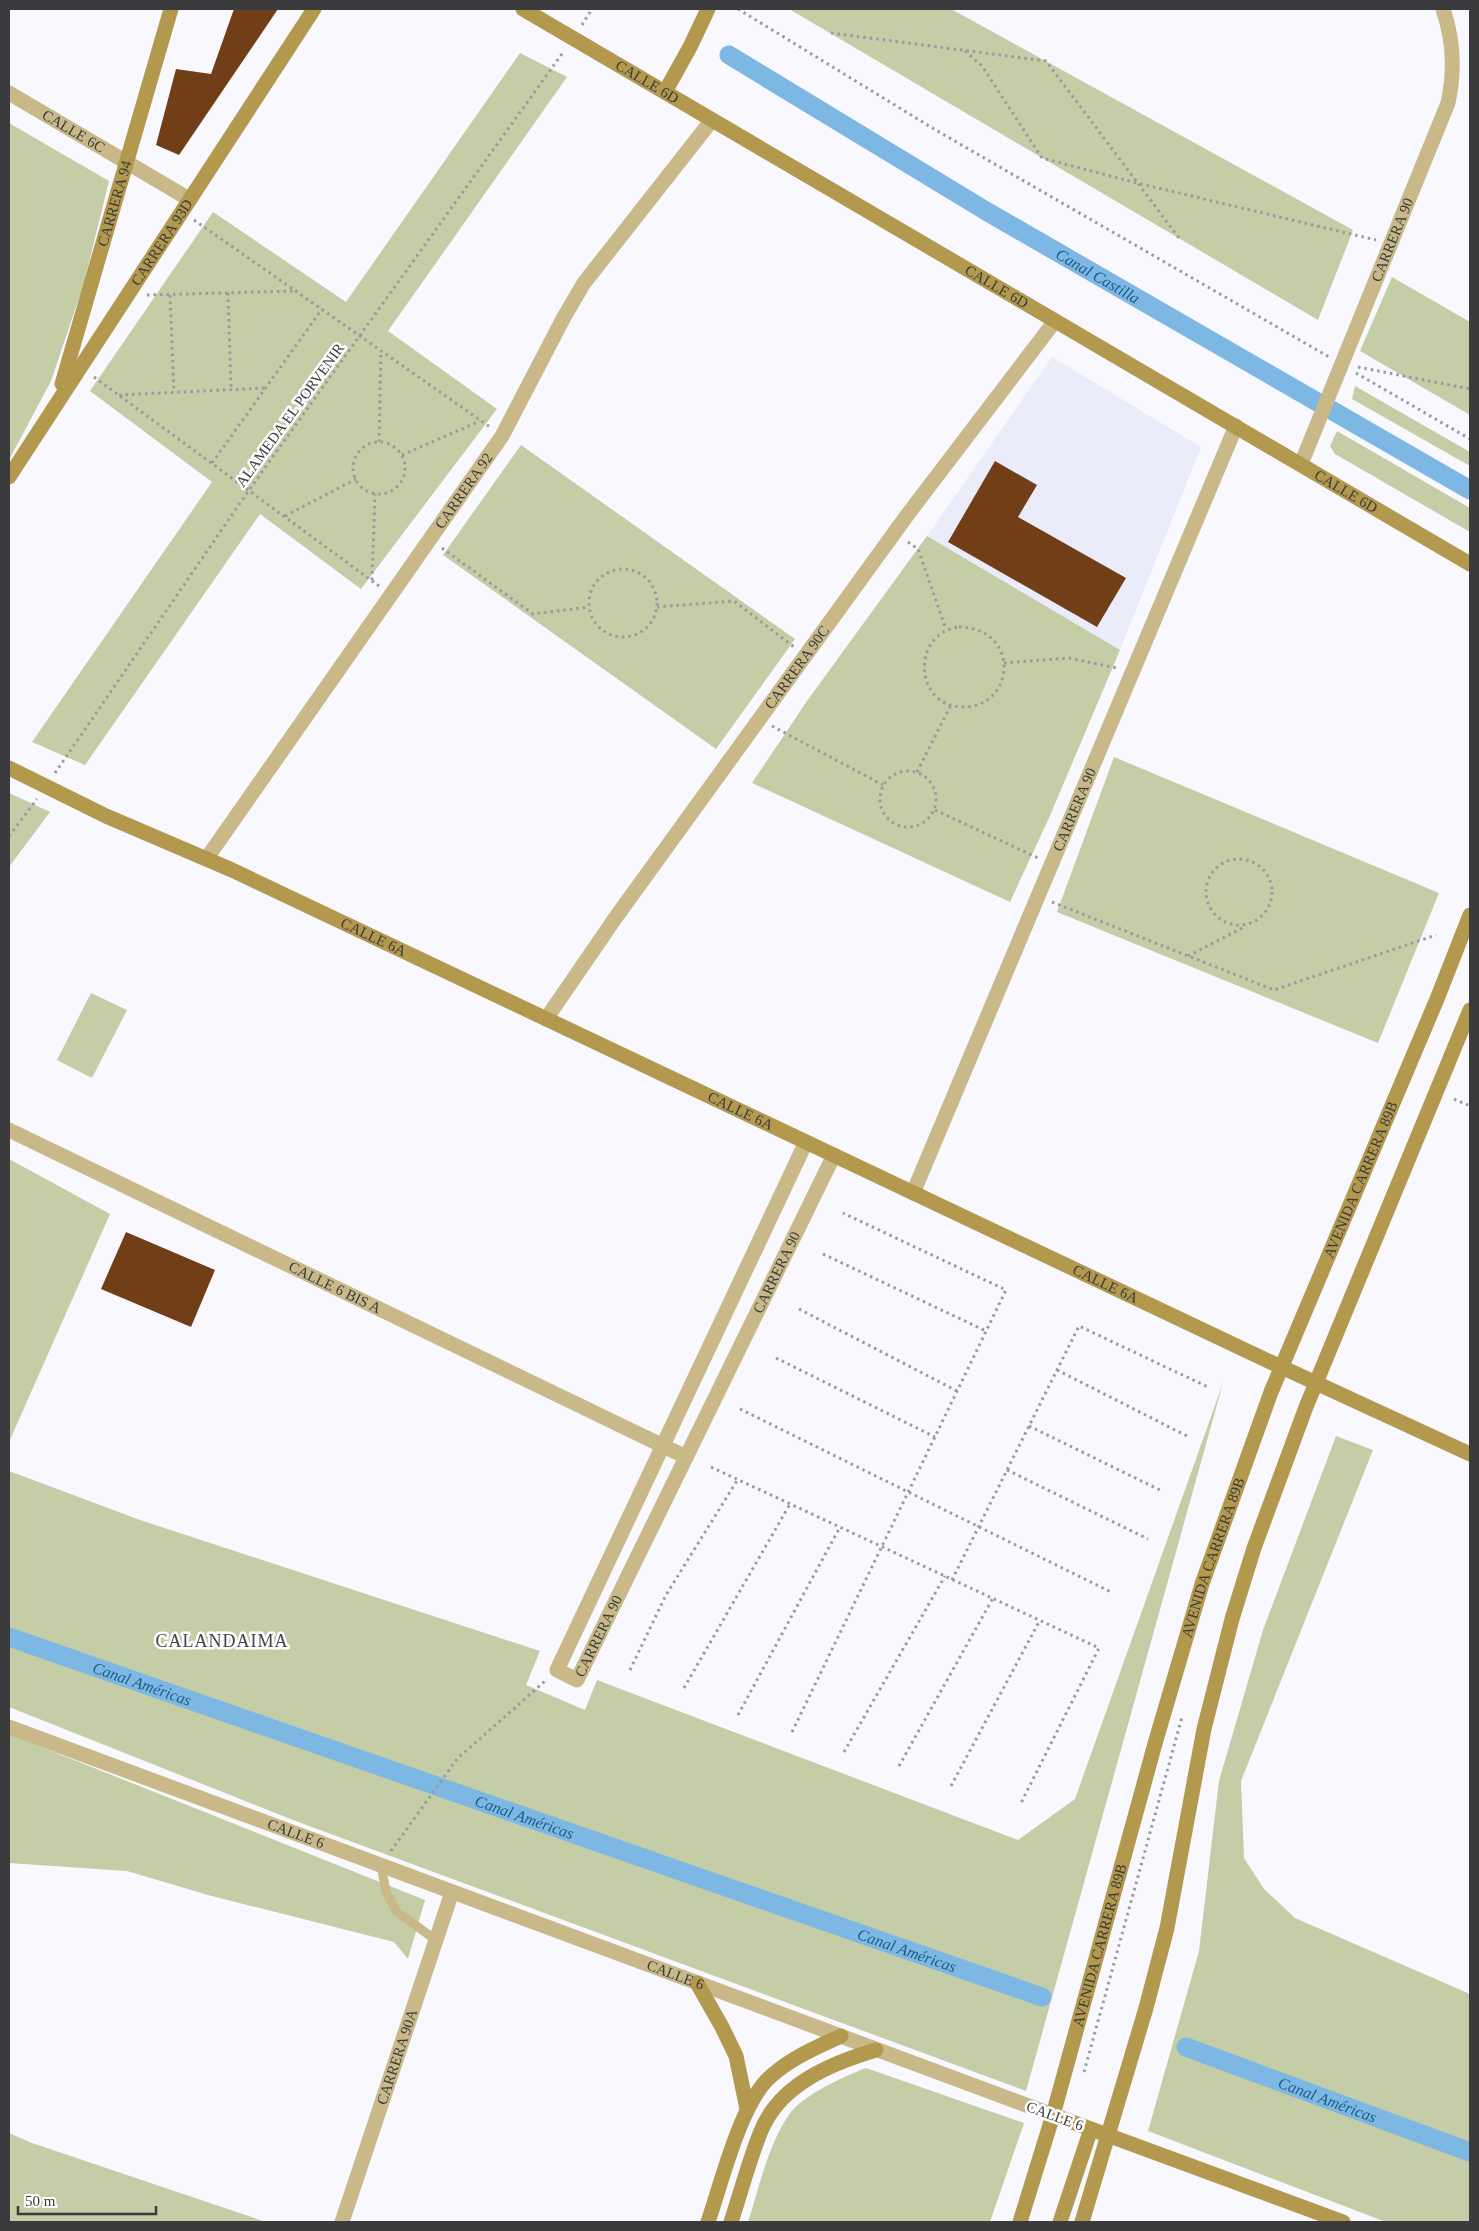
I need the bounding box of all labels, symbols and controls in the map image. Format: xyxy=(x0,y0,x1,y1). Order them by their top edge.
street label: CALLE 6D xyxy=(613,57,682,107)
street label: CALLE 6C xyxy=(40,106,108,156)
street label: CARRERA 94 xyxy=(94,158,135,248)
street label: CARRERA 93D xyxy=(128,196,196,289)
street label: CARRERA 90 xyxy=(1368,196,1416,284)
water label: Canal Castilla xyxy=(1053,245,1143,306)
street label: CALLE 6D xyxy=(962,262,1031,311)
street label: ALAMEDA EL PORVENIR xyxy=(233,340,347,490)
street label: CARRERA 92 xyxy=(432,450,496,532)
street label: CALLE 6D xyxy=(1312,467,1381,516)
street label: CARRERA 90C xyxy=(761,623,832,712)
street label: CARRERA 90 xyxy=(1050,766,1099,854)
street label: CALLE 6A xyxy=(338,915,409,959)
street label: CALLE 6A xyxy=(705,1089,776,1133)
street label: AVENIDA CARRERA 89B xyxy=(1321,1099,1401,1260)
street label: CARRERA 90 xyxy=(750,1229,803,1316)
street label: CALLE 6 BIS A xyxy=(286,1258,384,1317)
street label: CALLE 6A xyxy=(1070,1262,1141,1306)
street label: AVENIDA CARRERA 89B xyxy=(1179,1475,1248,1640)
street label: CARRERA 90 xyxy=(572,1593,625,1680)
district label: CALANDAIMA xyxy=(156,1631,289,1651)
water label: Canal Américas xyxy=(91,1658,194,1708)
water label: Canal Américas xyxy=(473,1792,576,1842)
street label: CALLE 6 xyxy=(265,1816,327,1852)
street label: AVENIDA CARRERA 89B xyxy=(1070,1862,1130,2028)
water label: Canal Américas xyxy=(855,1925,959,1975)
street label: CALLE 6 xyxy=(645,1957,707,1993)
street label: CARRERA 90A xyxy=(374,2007,420,2107)
water label: Canal Américas xyxy=(1276,2073,1379,2125)
street label: CALLE 6 xyxy=(1024,2098,1086,2134)
scale bar xyxy=(18,2184,155,2216)
text: 50 m xyxy=(25,2193,56,2209)

